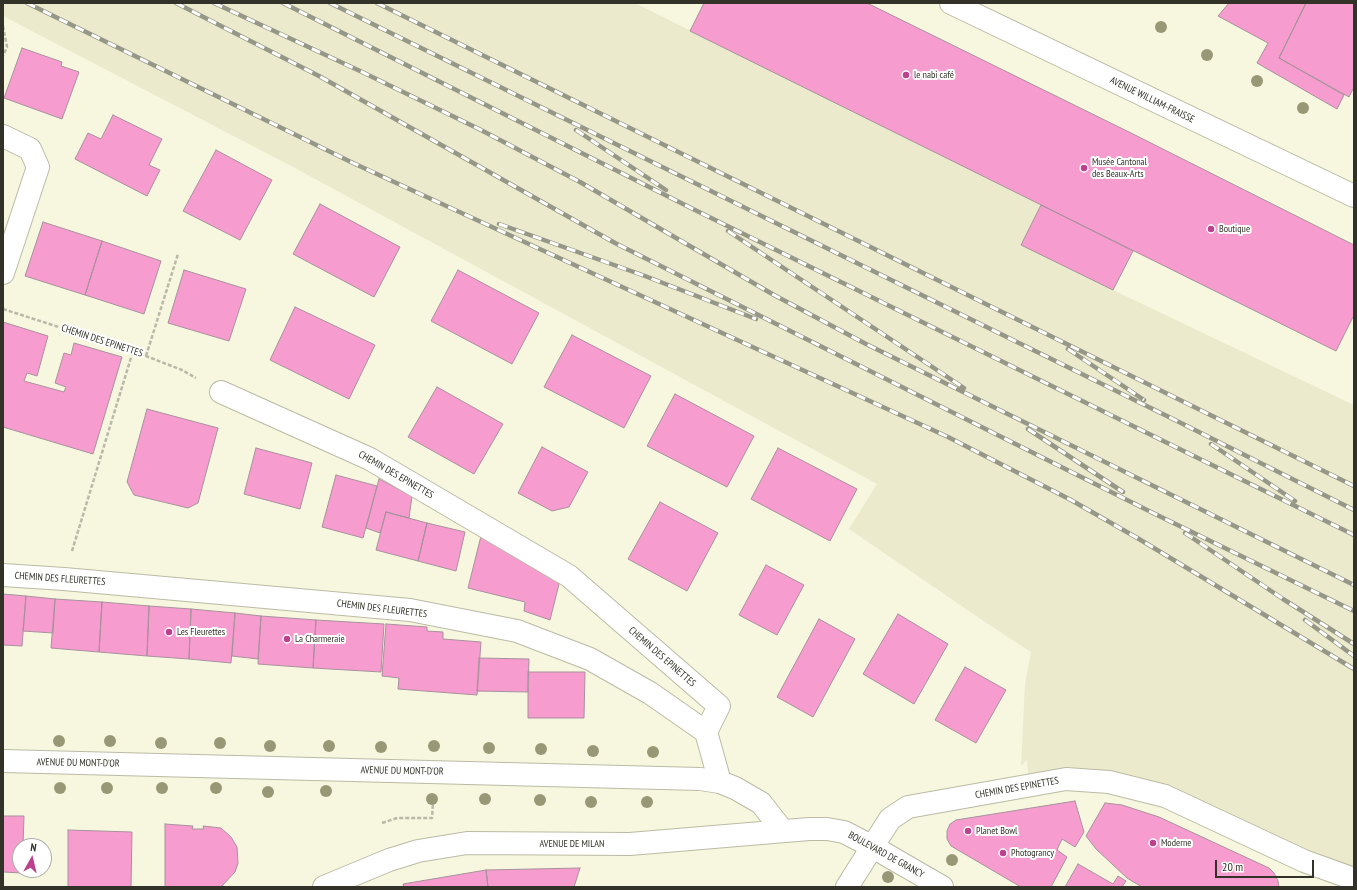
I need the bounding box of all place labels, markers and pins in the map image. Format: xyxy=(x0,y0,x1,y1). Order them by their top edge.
place label: le nabi café xyxy=(914,69,954,81)
marker: le nabi café xyxy=(901,70,911,80)
place label: Musée Cantonal des Beaux-Arts xyxy=(1092,156,1147,180)
marker: Musée Cantonal des Beaux-Arts xyxy=(1079,163,1089,173)
place label: Boutique xyxy=(1219,223,1250,235)
marker: Boutique xyxy=(1206,224,1216,234)
place label: Les Fleurettes xyxy=(177,626,225,638)
marker: Les Fleurettes xyxy=(164,627,174,637)
place label: La Charmeraie xyxy=(295,633,345,645)
marker: La Charmeraie xyxy=(282,634,292,644)
place label: Planet Bowl xyxy=(976,825,1017,837)
marker: Planet Bowl xyxy=(963,826,973,836)
place label: Moderne xyxy=(1161,837,1191,849)
marker: Moderne xyxy=(1148,838,1158,848)
place label: Photograncy xyxy=(1011,847,1054,859)
marker: Photograncy xyxy=(998,848,1008,858)

